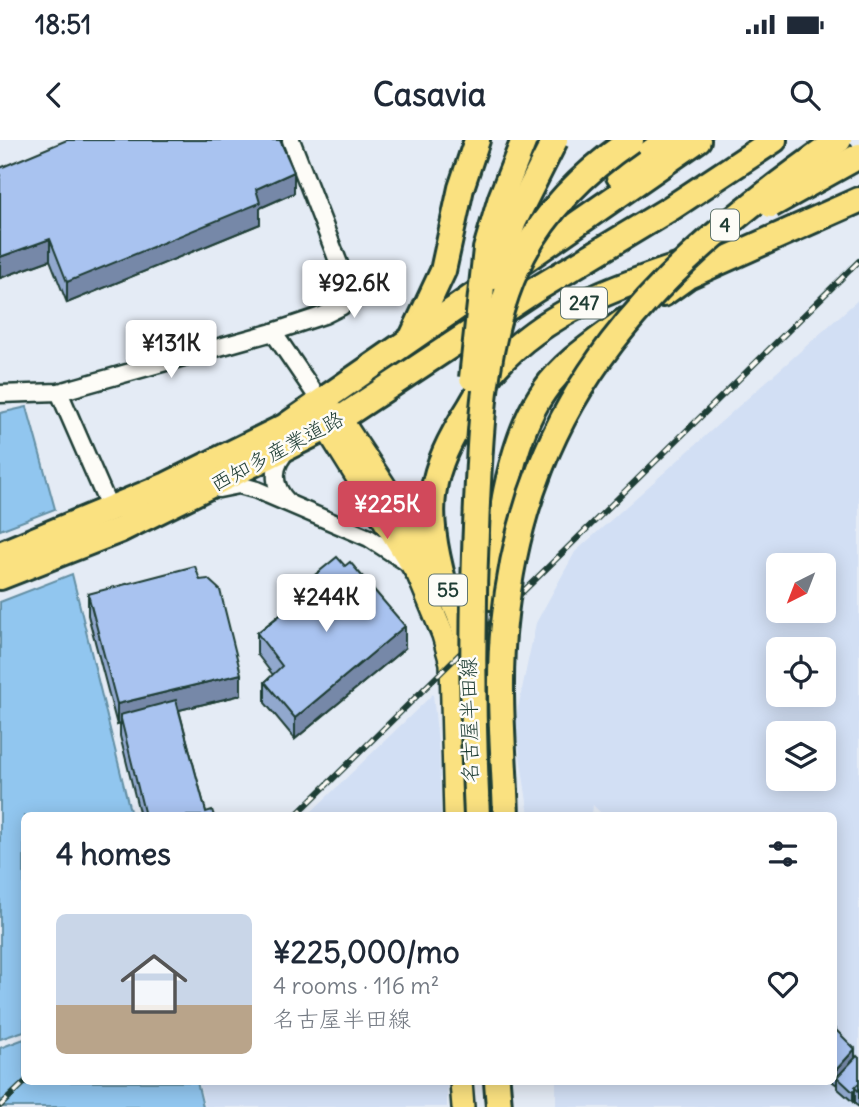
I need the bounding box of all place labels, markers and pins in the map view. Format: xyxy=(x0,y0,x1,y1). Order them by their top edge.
pin: ¥92.6K xyxy=(297,260,411,320)
pin: ¥131K xyxy=(122,320,220,380)
pin: ¥225K xyxy=(338,482,436,541)
pin: ¥244K xyxy=(277,574,375,634)

